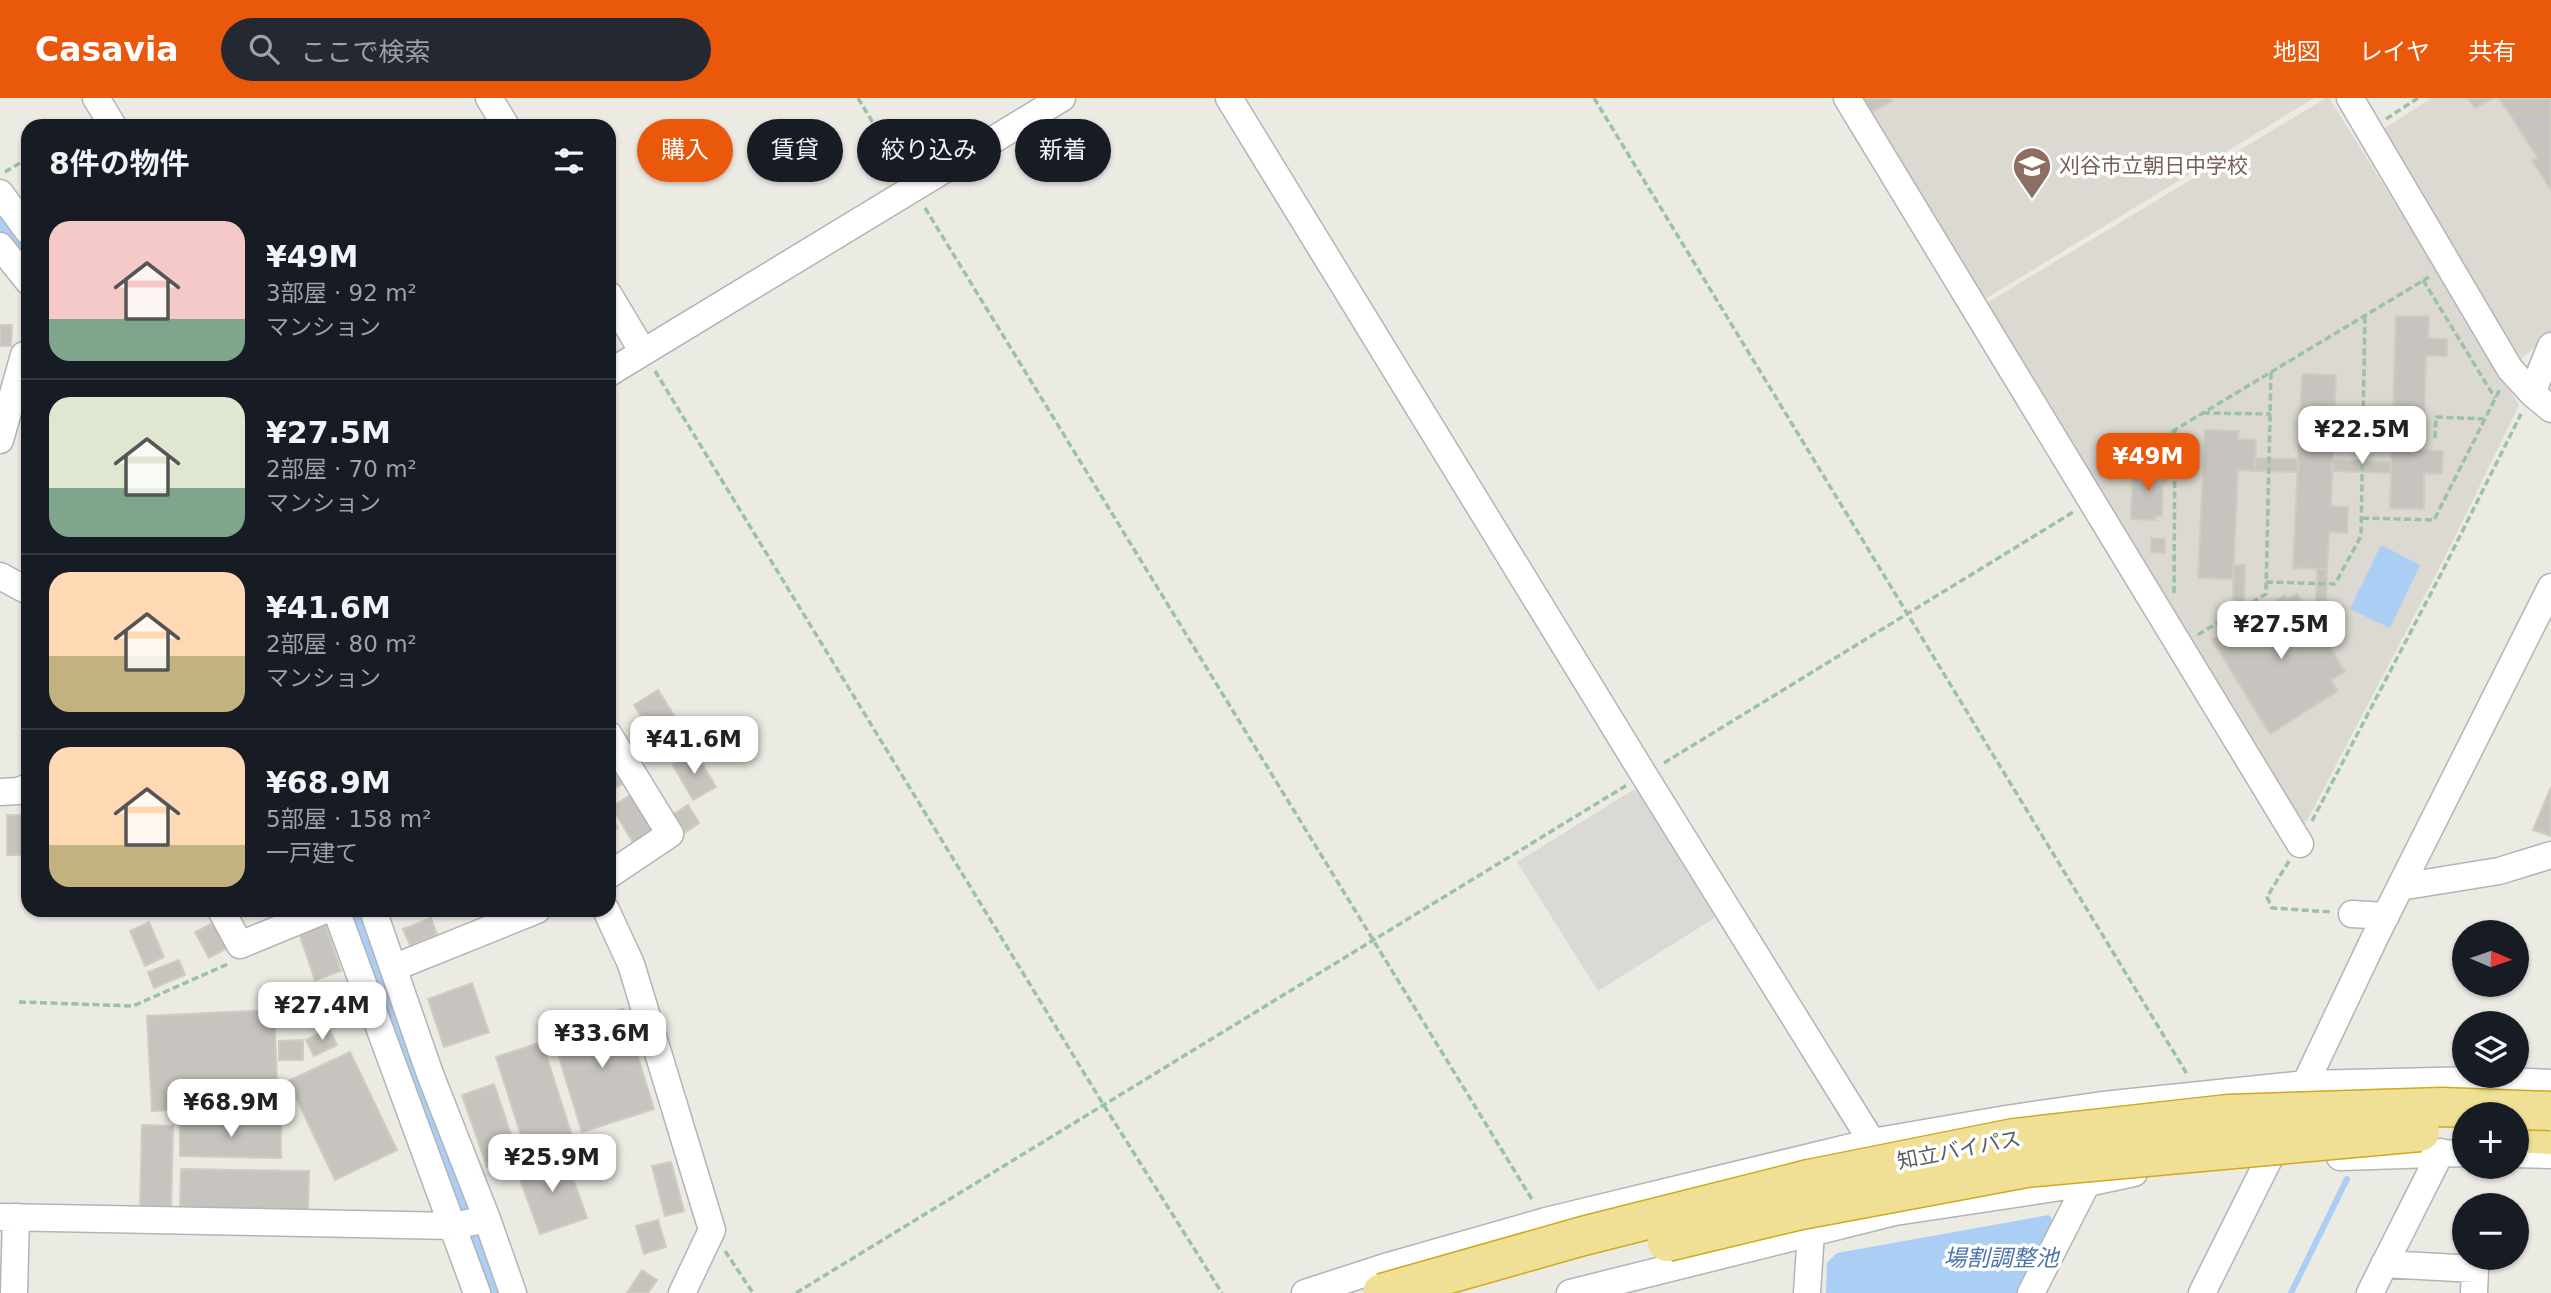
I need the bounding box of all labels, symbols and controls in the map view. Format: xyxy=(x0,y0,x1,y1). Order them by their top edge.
search box xyxy=(221,18,711,81)
text: Casavia xyxy=(35,30,179,69)
icon: search xyxy=(245,30,283,68)
text: ここで検索 xyxy=(301,37,431,67)
text: 地図 xyxy=(2273,38,2321,66)
text: レイヤ xyxy=(2359,38,2430,66)
text: 共有 xyxy=(2468,38,2516,66)
chip: 購入 xyxy=(637,119,733,182)
chip: 賃貸 xyxy=(747,119,843,182)
chip: 絞り込み xyxy=(857,119,1001,182)
chip: 新着 xyxy=(1015,119,1111,182)
icon: filters xyxy=(550,142,588,180)
school or university icon: 刈谷市立朝日中学校 xyxy=(2011,145,2053,200)
text: 8件の物件 xyxy=(49,146,190,181)
place label: 刈谷市立朝日中学校 xyxy=(2059,154,2248,178)
text: ¥49M xyxy=(266,239,358,274)
icon: home xyxy=(105,249,189,333)
text: 3部屋 · 92 m² xyxy=(266,280,417,306)
text: マンション xyxy=(266,314,381,340)
pin: ¥22.5M xyxy=(2305,406,2419,466)
text: ¥27.5M xyxy=(266,415,391,450)
text: ¥22.5M xyxy=(2314,416,2410,442)
icon: home xyxy=(105,425,189,509)
pin: ¥49M xyxy=(2107,434,2189,493)
text: ¥49M xyxy=(2113,443,2183,469)
text: 2部屋 · 70 m² xyxy=(266,456,417,482)
text: マンション xyxy=(266,490,381,516)
text: ¥41.6M xyxy=(266,590,391,625)
icon: home xyxy=(105,600,189,684)
pin: ¥27.5M xyxy=(2224,602,2338,661)
text: ¥27.5M xyxy=(2233,611,2329,637)
text: 2部屋 · 80 m² xyxy=(266,631,417,657)
text: マンション xyxy=(266,665,381,691)
pin: ¥41.6M xyxy=(637,716,751,776)
text: ¥41.6M xyxy=(646,726,742,752)
text: ¥68.9M xyxy=(266,765,391,800)
icon: home xyxy=(105,775,189,859)
text: 5部屋 · 158 m² xyxy=(266,806,431,832)
text: 一戸建て xyxy=(266,840,358,866)
north arrow xyxy=(2452,920,2529,998)
map controls xyxy=(2452,920,2529,1270)
pin: ¥27.4M xyxy=(265,982,379,1042)
text: ¥27.4M xyxy=(274,992,370,1018)
pin: ¥33.6M xyxy=(545,1010,659,1070)
button: layers xyxy=(2452,1011,2529,1088)
text: ¥33.6M xyxy=(554,1020,650,1046)
pin: ¥68.9M xyxy=(174,1080,288,1139)
text: ¥68.9M xyxy=(183,1089,279,1115)
button: + xyxy=(2452,1102,2529,1179)
street label: 知立バイパス xyxy=(1895,1126,2023,1174)
pin: ¥25.9M xyxy=(495,1134,609,1194)
text: ¥25.9M xyxy=(504,1144,600,1170)
button: − xyxy=(2452,1193,2529,1270)
water label: 場割調整池 xyxy=(1944,1245,2061,1271)

